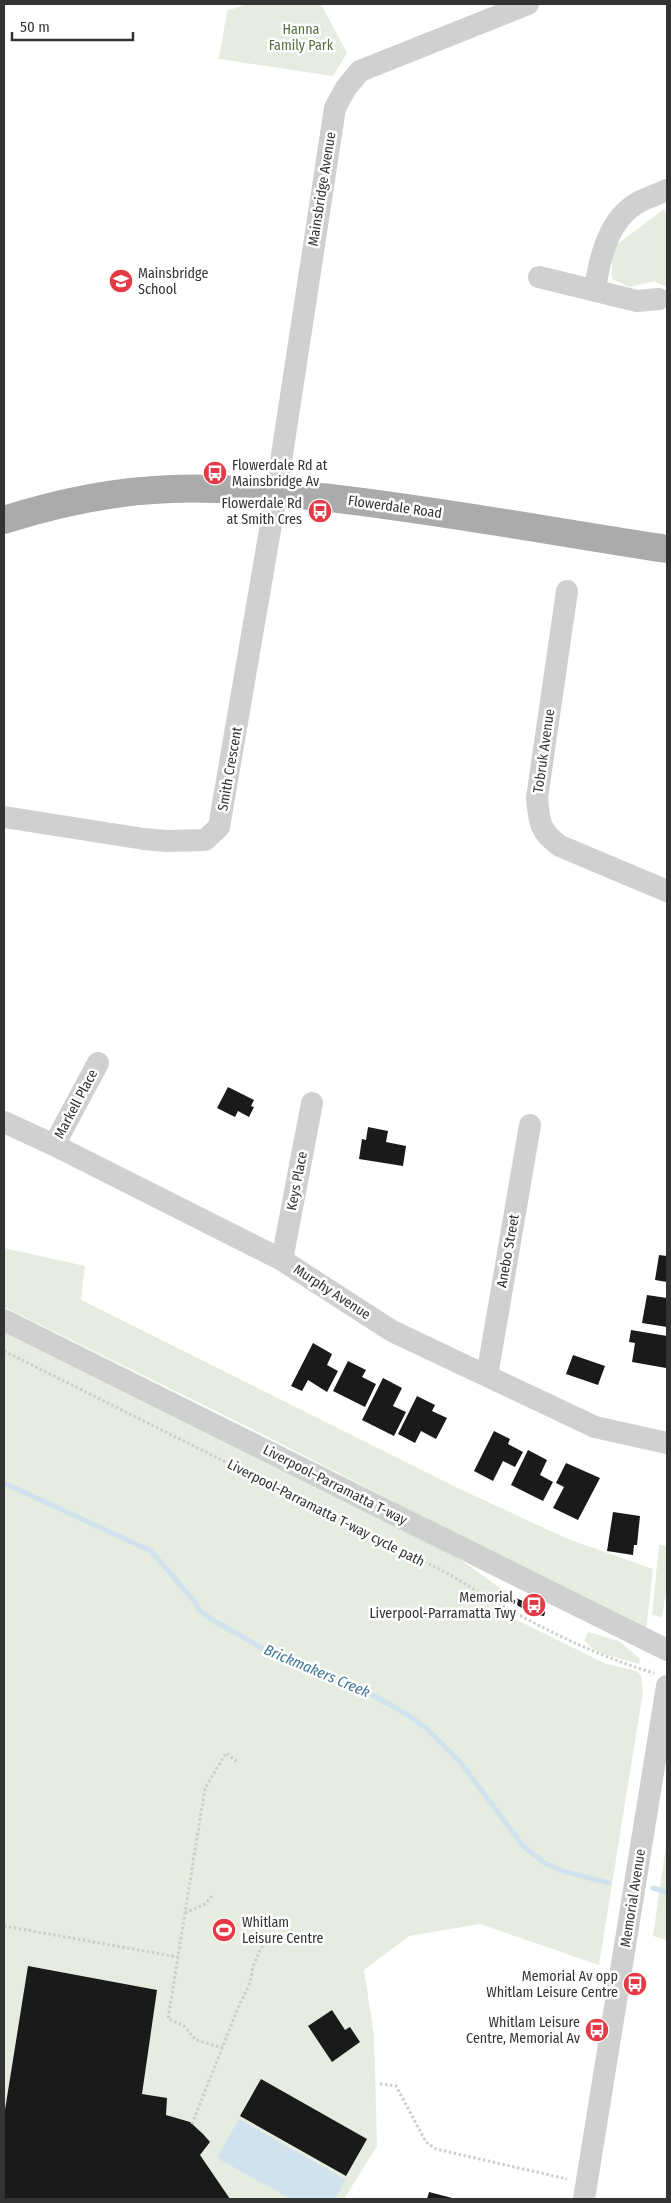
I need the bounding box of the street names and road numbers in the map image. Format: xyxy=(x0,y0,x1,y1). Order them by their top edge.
street label: Mainsbridge Avenue xyxy=(305,130,339,247)
street label: Flowerdale Road xyxy=(347,492,443,522)
street label: Tobruk Avenue xyxy=(530,708,558,794)
street label: Smith Crescent xyxy=(214,725,246,813)
street label: Markell Place xyxy=(51,1066,101,1142)
street label: Keys Place xyxy=(283,1150,311,1212)
street label: Anebo Street xyxy=(493,1213,523,1289)
street label: Murphy Avenue xyxy=(290,1261,374,1323)
street label: Liverpool–Parramatta T-way xyxy=(260,1441,411,1529)
street label: Liverpool-Parramatta T-way cycle path xyxy=(224,1456,428,1570)
street label: Memorial Avenue xyxy=(617,1848,649,1948)

